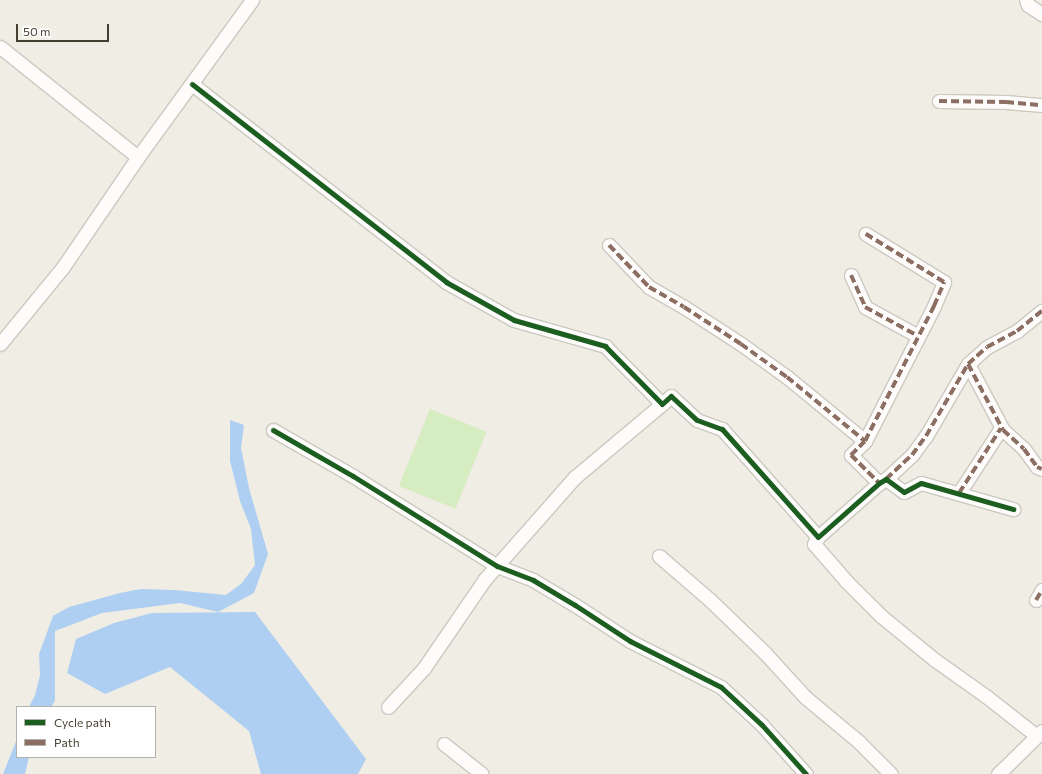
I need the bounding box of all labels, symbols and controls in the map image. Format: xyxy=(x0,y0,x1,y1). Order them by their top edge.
scale bar xyxy=(18,16,111,42)
text: 50 m xyxy=(23,24,51,38)
legend xyxy=(16,706,156,758)
text: Cycle path xyxy=(54,715,111,729)
text: Path xyxy=(54,735,80,749)

